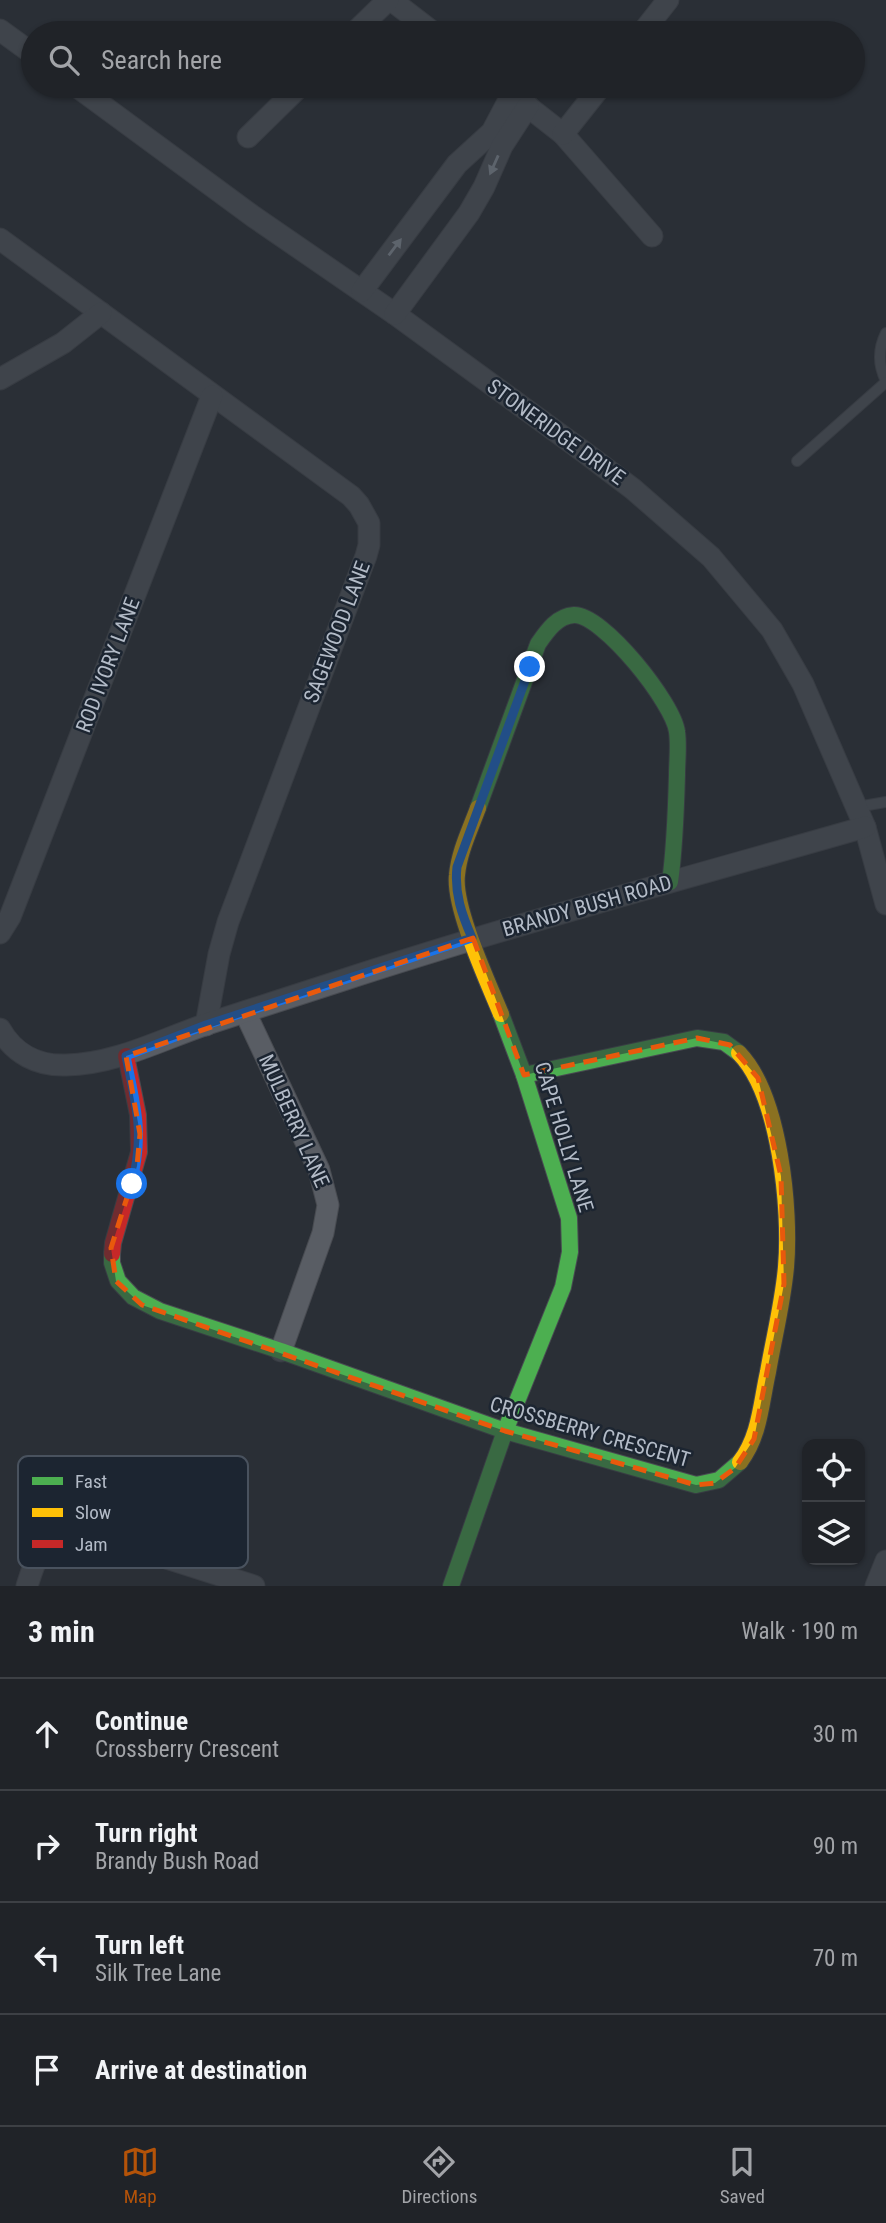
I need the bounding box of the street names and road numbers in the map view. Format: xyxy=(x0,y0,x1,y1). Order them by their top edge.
street label: STONERIDGE DRIVE xyxy=(483,374,629,490)
street label: SAGEWOOD LANE xyxy=(299,558,375,706)
street label: ROD IVORY LANE xyxy=(71,594,145,736)
street label: BRANDY BUSH ROAD xyxy=(500,870,674,942)
street label: MULBERRY LANE xyxy=(254,1051,334,1191)
street label: CAPE HOLLY LANE xyxy=(530,1059,598,1215)
street label: CROSSBERRY CRESCENT xyxy=(487,1392,693,1472)

